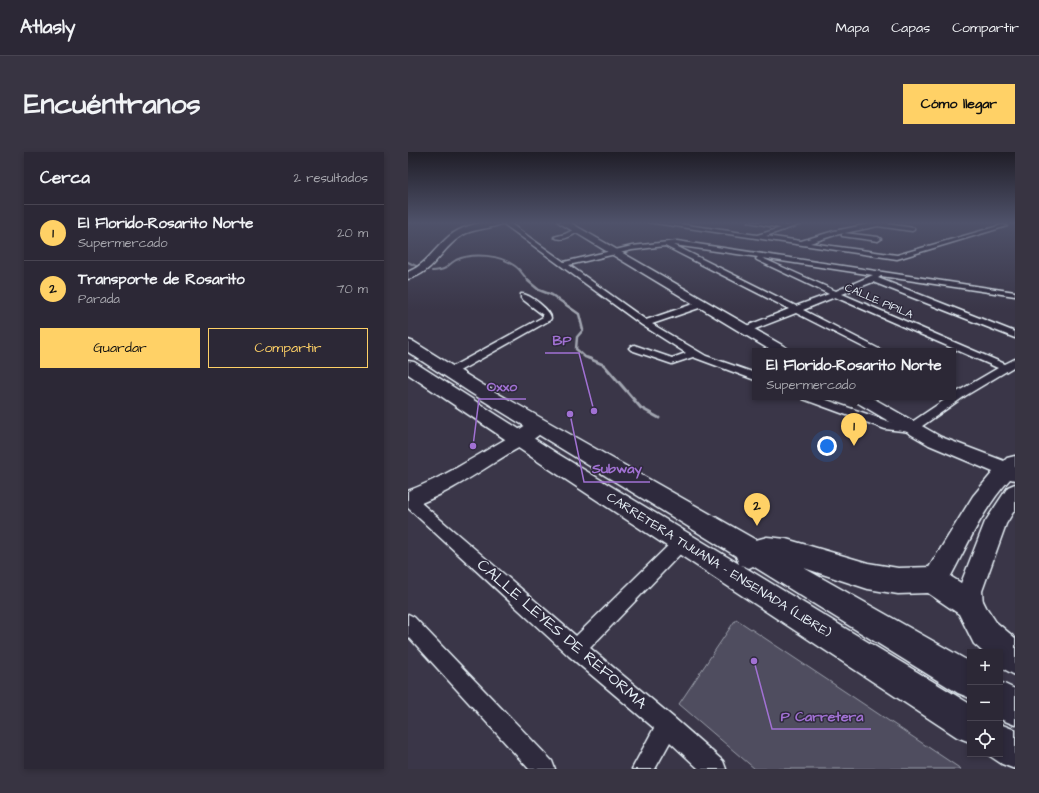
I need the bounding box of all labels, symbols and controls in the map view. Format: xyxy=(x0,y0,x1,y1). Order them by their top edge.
text: Atlasly xyxy=(20,14,75,41)
text: Mapa xyxy=(836,18,869,38)
text: Capas xyxy=(891,18,930,38)
text: Compartir xyxy=(952,18,1019,38)
button: Cómo llegar xyxy=(903,84,1015,124)
text: Encuéntranos xyxy=(24,85,200,124)
text: Cerca xyxy=(40,166,90,190)
text: 2 resultados xyxy=(294,169,368,187)
text: El Florido-Rosarito Norte xyxy=(78,213,253,234)
text: 1 xyxy=(52,224,54,242)
text: 20 m xyxy=(337,224,368,242)
text: Supermercado xyxy=(78,234,168,252)
text: Transporte de Rosarito xyxy=(78,269,245,290)
text: 2 xyxy=(49,280,57,298)
text: 70 m xyxy=(336,280,368,298)
street label: CALLE PÍPILA xyxy=(842,280,916,322)
text: Parada xyxy=(78,290,120,308)
callout: BP xyxy=(545,327,579,353)
button: Guardar xyxy=(40,328,200,368)
button: Compartir xyxy=(208,328,368,368)
text: BP xyxy=(553,331,572,351)
popup xyxy=(752,348,956,400)
text: El Florido-Rosarito Norte xyxy=(766,355,942,376)
callout: Oxxo xyxy=(479,373,526,399)
text: Supermercado xyxy=(766,376,856,394)
text: Oxxo xyxy=(487,377,517,397)
pin: 1 xyxy=(841,413,867,446)
your location xyxy=(817,436,837,456)
callout: Subway xyxy=(584,456,650,482)
text: Subway xyxy=(591,459,642,479)
street label: CARRETERA TIJUANA - ENSENADA (LIBRE) xyxy=(603,488,835,642)
pin: 2 xyxy=(744,493,770,526)
street label: CALLE LEYES DE REFORMA xyxy=(472,554,652,714)
map controls xyxy=(967,649,1003,757)
button: + xyxy=(967,649,1003,685)
button: − xyxy=(967,685,1003,721)
callout: P Carretera xyxy=(772,703,871,729)
text: P Carretera xyxy=(781,707,864,727)
button: locate xyxy=(967,721,1003,757)

